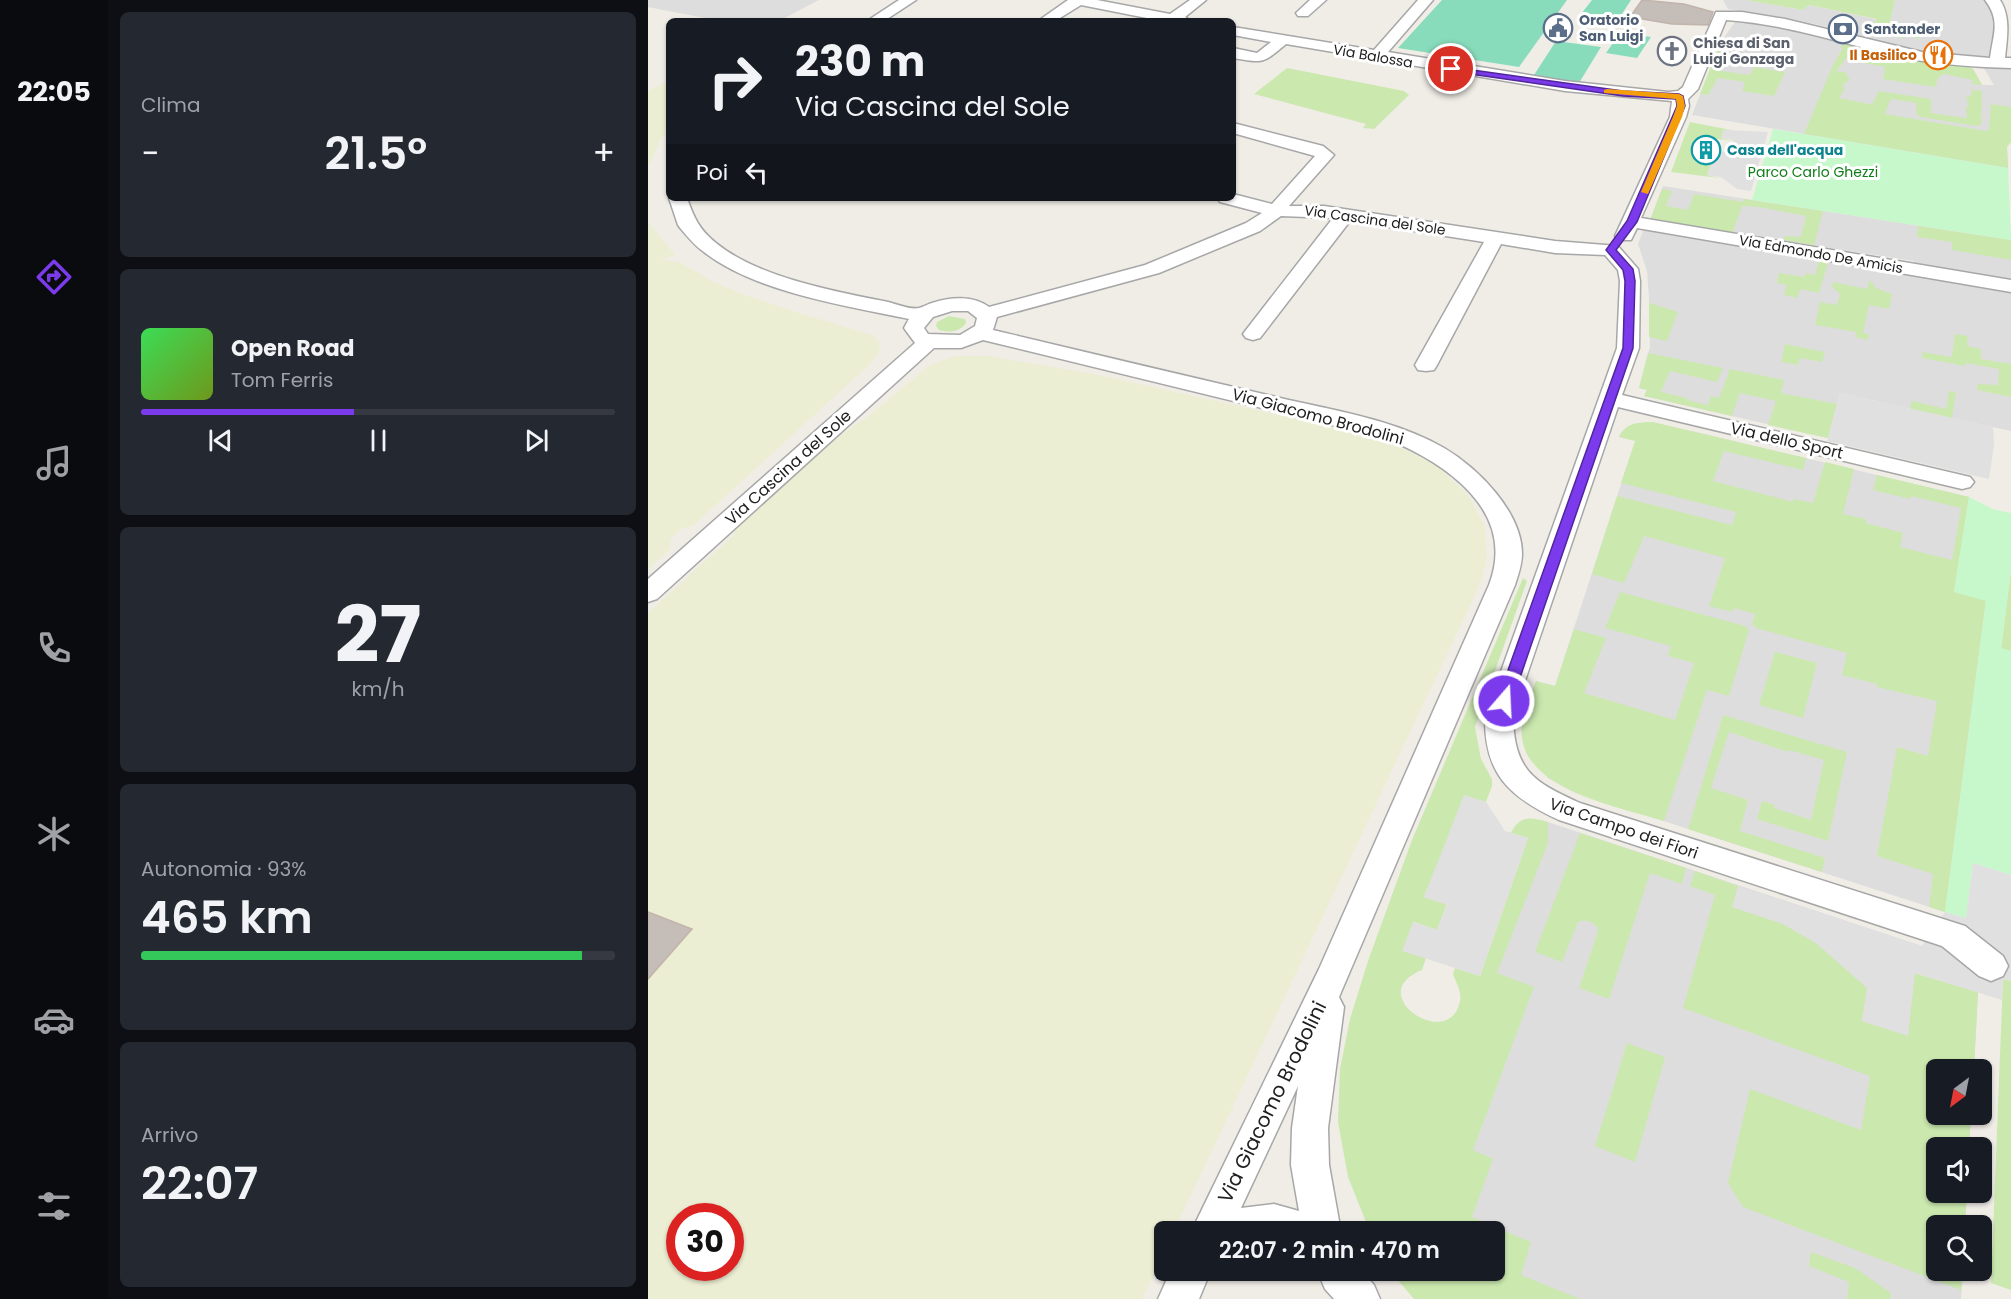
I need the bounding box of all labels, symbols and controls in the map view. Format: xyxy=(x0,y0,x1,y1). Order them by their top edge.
place label: Oratorio San Luigi xyxy=(1579,10,1643,46)
public building icon: Oratorio San Luigi xyxy=(1542,12,1574,44)
bank icon: Santander xyxy=(1827,13,1859,45)
place label: Santander xyxy=(1864,19,1940,39)
text: 230 m xyxy=(795,32,925,91)
place label: Chiesa di San Luigi Gonzaga xyxy=(1693,33,1794,69)
church icon: Chiesa di San Luigi Gonzaga xyxy=(1656,35,1688,67)
street label: Via Balossa xyxy=(1332,39,1414,73)
restaurant icon: Il Basilico xyxy=(1922,39,1954,71)
icon: right xyxy=(696,42,774,120)
pin xyxy=(1425,43,1476,94)
place label: Il Basilico xyxy=(1849,45,1917,65)
icon: arrive xyxy=(1434,52,1467,85)
text: 22:05 xyxy=(17,73,91,110)
text: Via Cascina del Sole xyxy=(795,88,1070,125)
text: Clima xyxy=(141,91,200,119)
text: 21.5° xyxy=(324,122,427,185)
text: − xyxy=(141,130,159,177)
text: + xyxy=(592,130,615,177)
building icon: Casa dell'acqua xyxy=(1690,134,1722,166)
place label: Casa dell'acqua xyxy=(1727,140,1843,160)
icon: left xyxy=(740,156,773,189)
text: Poi xyxy=(696,157,728,188)
park label: Parco Carlo Ghezzi xyxy=(1748,162,1878,182)
street label: Via Cascina del Sole xyxy=(1303,200,1447,240)
street label: Via Edmondo De Amicis xyxy=(1737,230,1905,278)
icon: directions xyxy=(33,256,75,298)
text: Open Road xyxy=(231,333,355,364)
text: Tom Ferris xyxy=(231,366,333,394)
street label: Via Giacomo Brodolini xyxy=(1229,382,1406,451)
street label: Via Cascina del Sole xyxy=(720,404,857,530)
street label: Via dello Sport xyxy=(1728,416,1846,465)
icon: previous xyxy=(204,424,237,457)
icon: pause xyxy=(362,424,395,457)
icon: next xyxy=(520,424,553,457)
icon: music xyxy=(33,442,75,484)
text: 27 xyxy=(335,580,421,689)
icon: phone xyxy=(33,627,75,669)
position arrow xyxy=(1472,669,1536,733)
text: km/h xyxy=(351,675,405,703)
street label: Via Campo dei Fiori xyxy=(1546,792,1701,865)
icon: climate xyxy=(33,813,75,855)
text: Autonomia · 93% xyxy=(141,855,306,883)
text: 465 km xyxy=(141,886,313,949)
street label: Via Giacomo Brodolini xyxy=(1211,996,1333,1208)
icon: car xyxy=(33,999,75,1041)
north arrow xyxy=(1926,1059,1992,1125)
map controls xyxy=(1926,1059,1992,1281)
text: Arrivo xyxy=(141,1121,198,1149)
button: sound xyxy=(1926,1137,1992,1203)
text: 22:07 xyxy=(141,1152,258,1215)
icon: filters xyxy=(33,1185,75,1227)
speed limit sign: 30 xyxy=(666,1203,744,1281)
button: search xyxy=(1926,1215,1992,1281)
text: 22:07 · 2 min · 470 m xyxy=(1219,1235,1440,1266)

